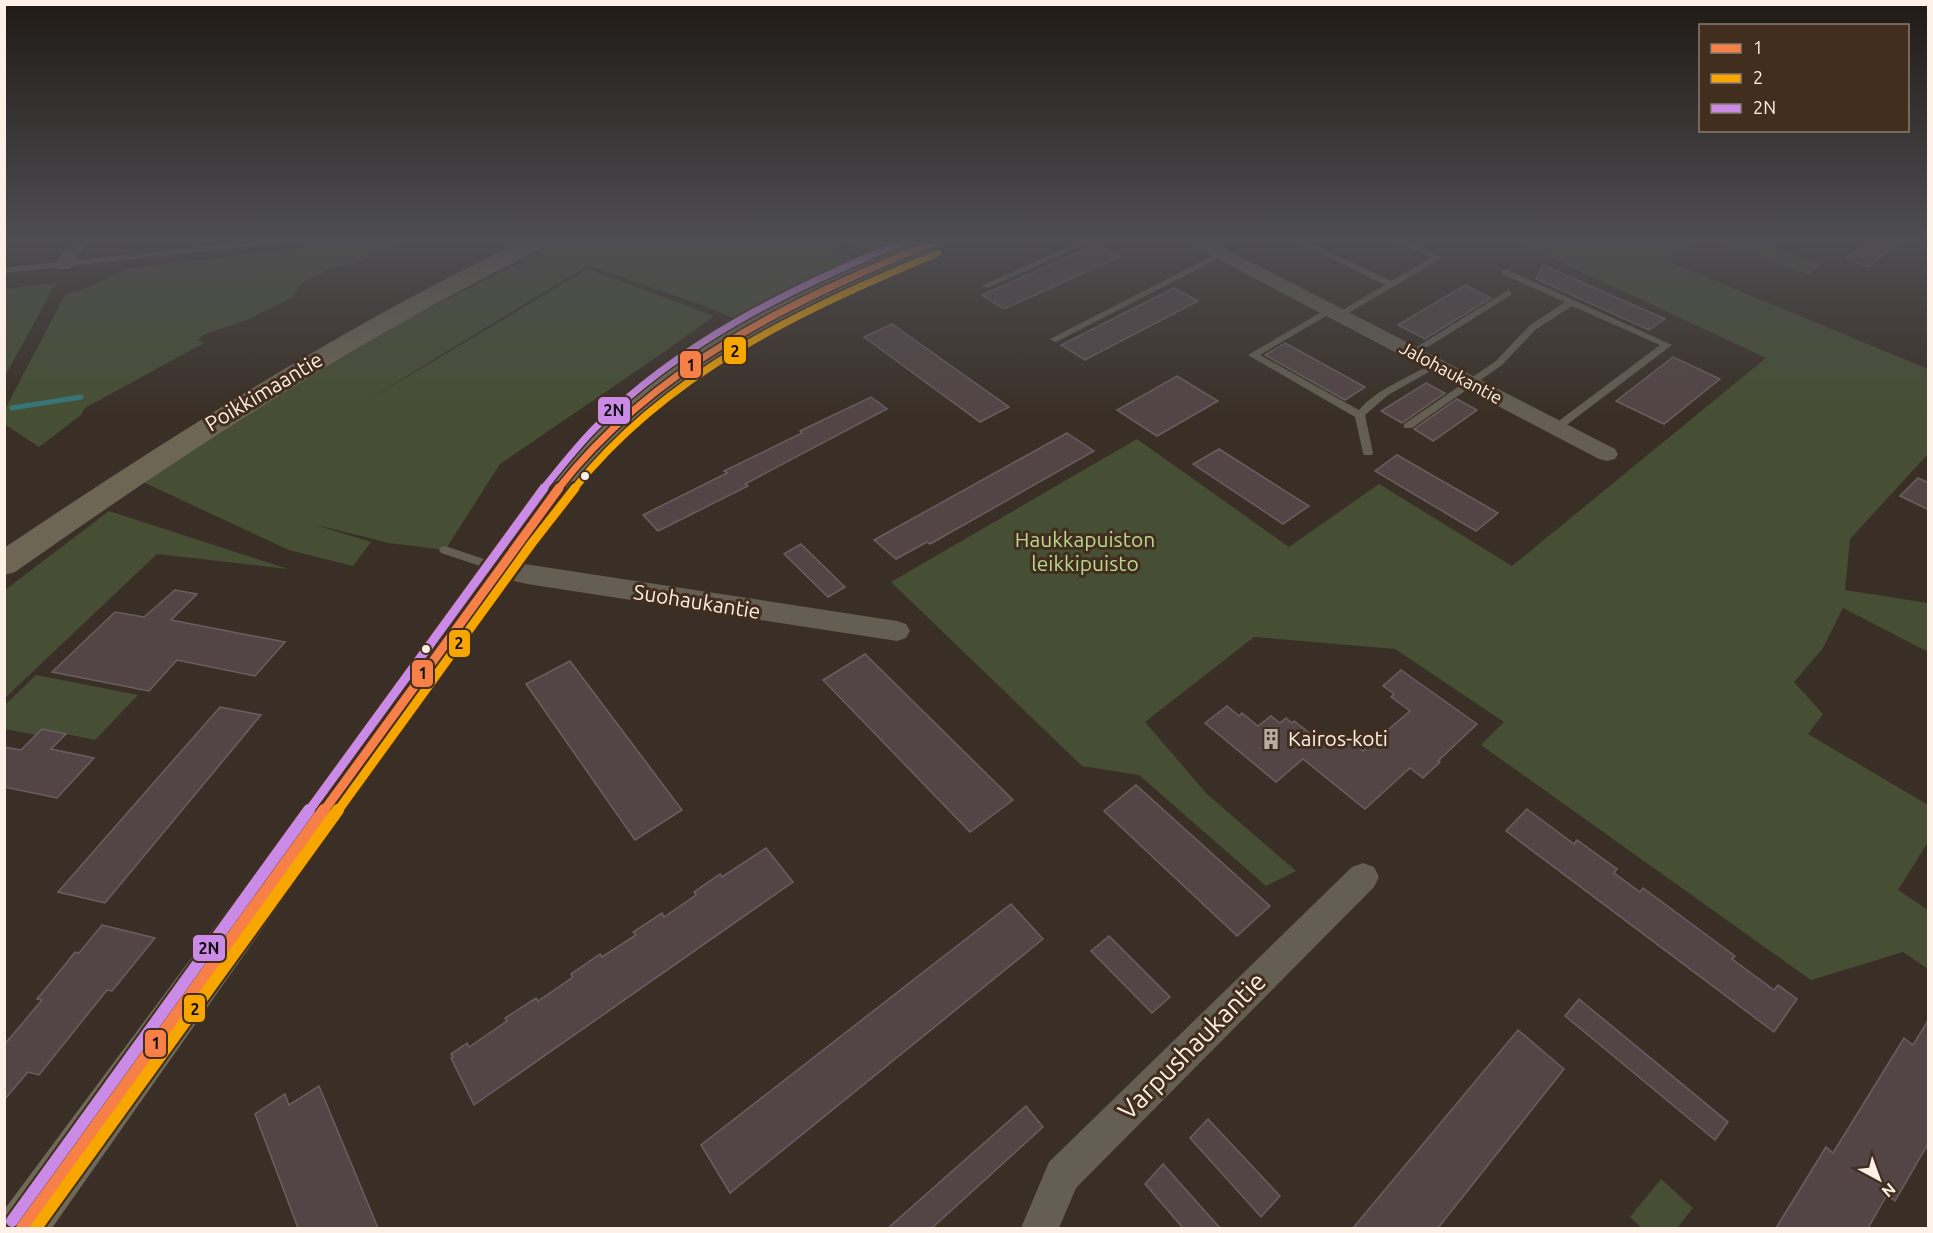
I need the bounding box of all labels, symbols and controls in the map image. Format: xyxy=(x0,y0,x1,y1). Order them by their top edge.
legend xyxy=(1699,24,1909,132)
text: 1 xyxy=(1753,37,1763,57)
text: 2 xyxy=(1753,67,1763,87)
text: 2N xyxy=(1753,97,1776,117)
line badge: 2 xyxy=(723,336,747,365)
street label: Jalohaukantie xyxy=(1397,337,1506,408)
text: 2 xyxy=(730,342,740,360)
street label: Poikkimaantie xyxy=(200,347,327,436)
line badge: 1 xyxy=(679,350,702,379)
text: 1 xyxy=(686,356,696,374)
line badge: 2N xyxy=(597,396,631,425)
text: 2N xyxy=(604,401,624,419)
unlabelled marker xyxy=(579,470,591,482)
park label: Haukkapuiston leikkipuisto xyxy=(1015,527,1155,575)
street label: Suohaukantie xyxy=(632,579,762,623)
line badge: 2 xyxy=(448,629,471,658)
text: 2 xyxy=(454,634,464,652)
unlabelled marker xyxy=(420,643,432,655)
line badge: 1 xyxy=(411,659,434,688)
text: 1 xyxy=(418,664,428,682)
place label: Kairos-koti xyxy=(1288,726,1388,750)
building icon: Kairos-koti xyxy=(1259,727,1283,751)
line badge: 2N xyxy=(192,934,226,962)
text: 2N xyxy=(199,939,219,957)
street label: Varpushaukantie xyxy=(1112,966,1271,1125)
line badge: 2 xyxy=(183,994,206,1023)
text: 2 xyxy=(190,1000,200,1018)
line badge: 1 xyxy=(144,1029,167,1058)
text: 1 xyxy=(151,1034,161,1052)
north arrow xyxy=(1849,1149,1909,1209)
text: N xyxy=(1878,1180,1899,1201)

